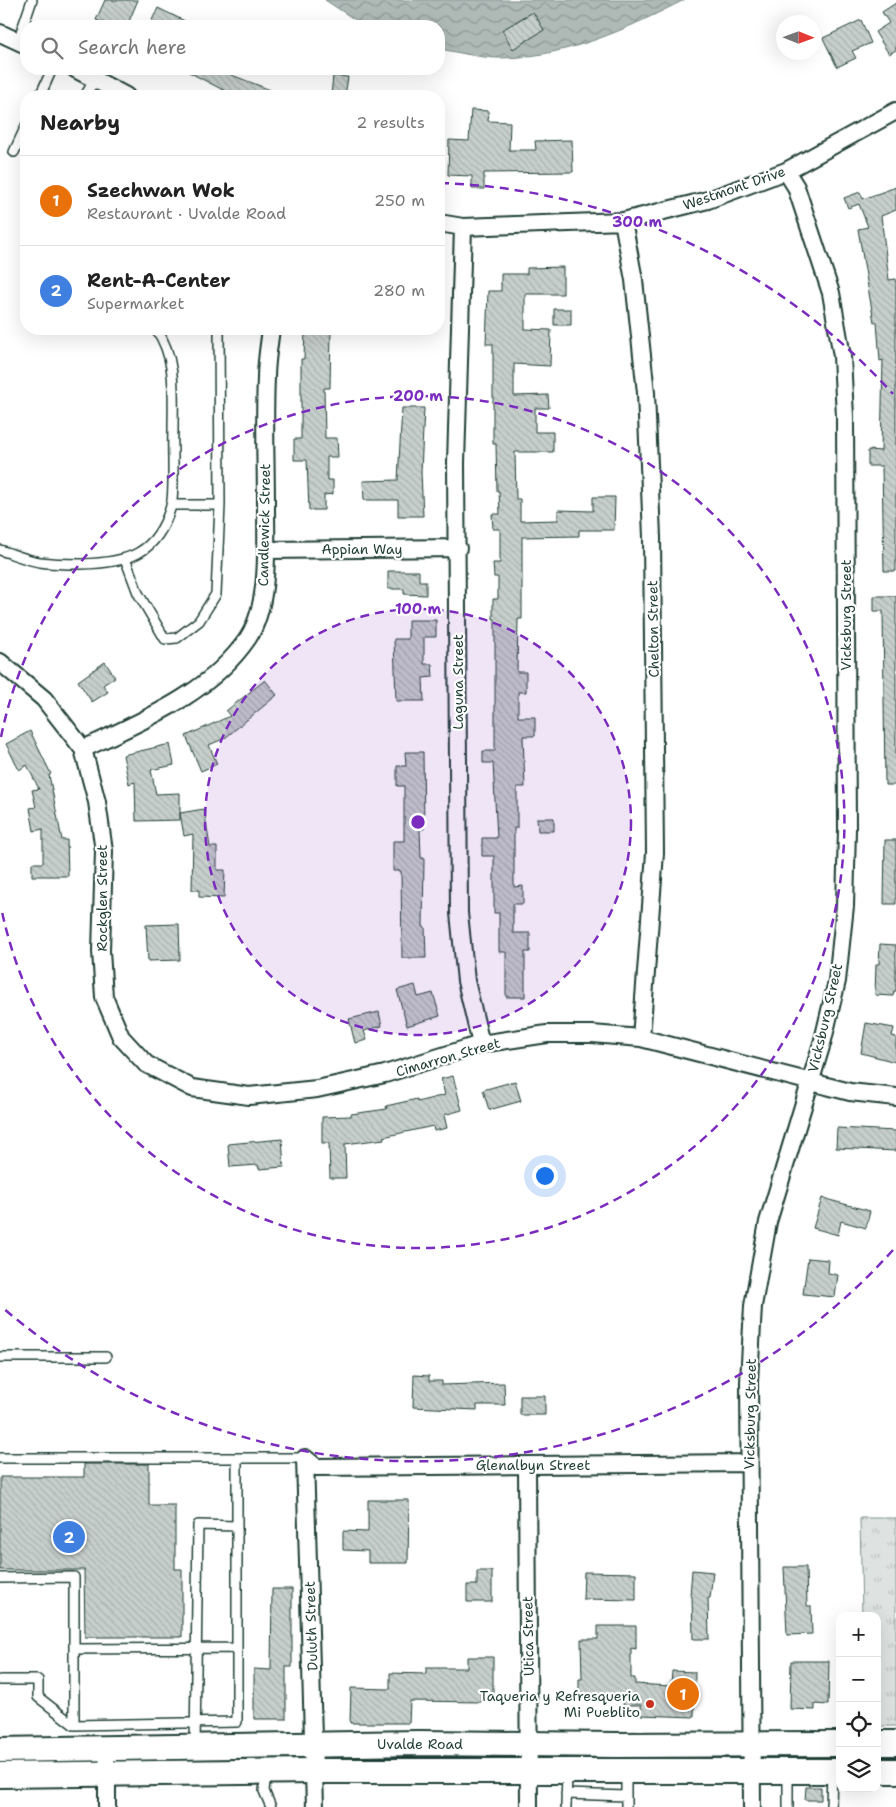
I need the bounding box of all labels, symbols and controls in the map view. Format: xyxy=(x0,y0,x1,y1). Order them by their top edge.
north arrow xyxy=(776,15,821,60)
search box xyxy=(20,20,445,75)
icon: search xyxy=(38,34,66,62)
text: Search here xyxy=(78,35,187,60)
text: Nearby xyxy=(40,109,120,137)
text: 2 results xyxy=(356,112,425,133)
street label: Westmont Drive xyxy=(680,162,788,214)
text: Szechwan Wok xyxy=(87,178,235,203)
text: 1 xyxy=(52,190,60,211)
text: 250 m xyxy=(374,190,425,211)
text: Restaurant · Uvalde Road xyxy=(87,203,286,224)
text: 300 m xyxy=(612,212,662,232)
text: Rent-A-Center xyxy=(87,268,230,293)
text: 2 xyxy=(50,280,62,301)
text: 280 m xyxy=(373,280,425,301)
text: Supermarket xyxy=(87,293,184,314)
text: 200 m xyxy=(393,386,443,406)
street label: Candlewick Street xyxy=(254,463,274,587)
street label: Appian Way xyxy=(321,540,403,558)
street label: Vicksburg Street xyxy=(837,559,855,671)
street label: Chelton Street xyxy=(643,580,663,678)
text: 100 m xyxy=(395,599,441,619)
street label: Laguna Street xyxy=(449,634,467,730)
centre of rings xyxy=(409,813,427,831)
street label: Rockglen Street xyxy=(93,845,111,951)
street label: Vicksburg Street xyxy=(804,962,846,1074)
street label: Cimarron Street xyxy=(394,1033,502,1081)
your location xyxy=(532,1163,558,1189)
street label: Vicksburg Street xyxy=(740,1358,760,1470)
street label: Glenalbyn Street xyxy=(476,1456,590,1474)
pin: 2 xyxy=(53,1518,85,1556)
street label: Duluth Street xyxy=(300,1581,322,1671)
street label: Utica Street xyxy=(518,1596,538,1676)
map controls xyxy=(836,1612,881,1792)
button: + xyxy=(836,1612,881,1657)
button: − xyxy=(836,1657,881,1702)
pin: 1 xyxy=(667,1675,699,1713)
place label: Taqueria y Refresqueria Mi Pueblito xyxy=(480,1687,640,1721)
marker: Taqueria y Refresqueria Mi Pueblito xyxy=(644,1698,656,1710)
button: locate xyxy=(836,1702,881,1747)
street label: Uvalde Road xyxy=(377,1735,463,1753)
button: layers xyxy=(836,1747,881,1792)

